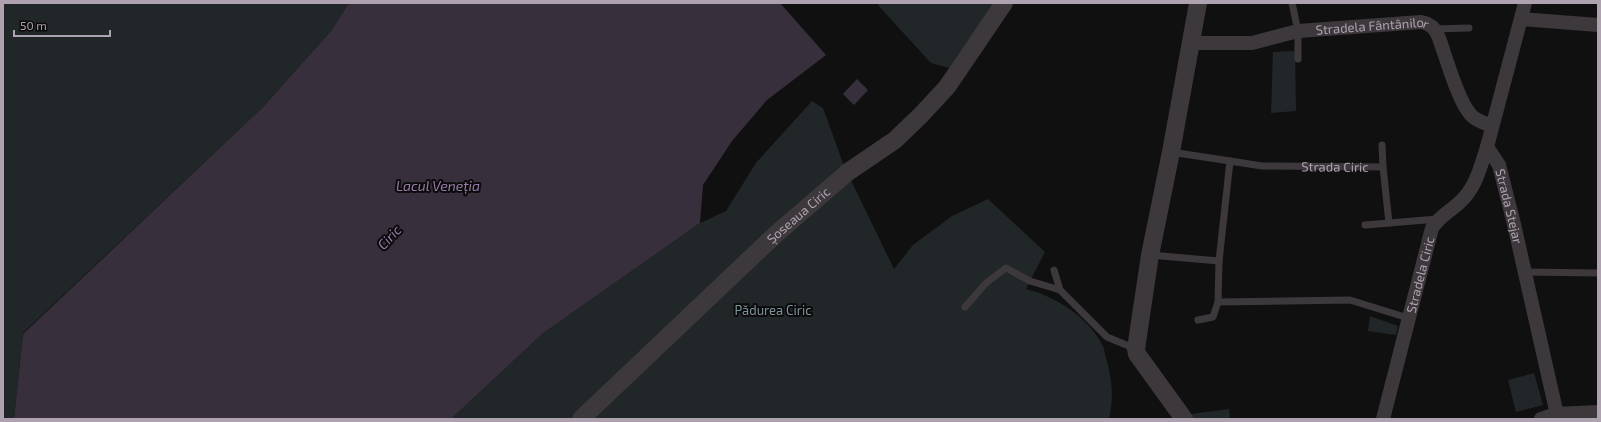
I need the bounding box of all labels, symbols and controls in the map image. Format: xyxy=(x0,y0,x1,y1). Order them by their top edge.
scale bar xyxy=(14,12,110,38)
street label: Stradela Fântânilor xyxy=(1315,14,1432,38)
text: 50 m xyxy=(20,18,47,32)
street label: Strada Ciric xyxy=(1301,158,1369,175)
street label: Strada Stejar xyxy=(1492,167,1526,245)
water label: Lacul Veneția xyxy=(396,177,480,195)
street label: Șoseaua Ciric xyxy=(763,183,833,247)
water label: Ciric xyxy=(374,221,405,253)
street label: Stradela Ciric xyxy=(1403,235,1438,315)
park label: Pădurea Ciric xyxy=(734,302,812,318)

